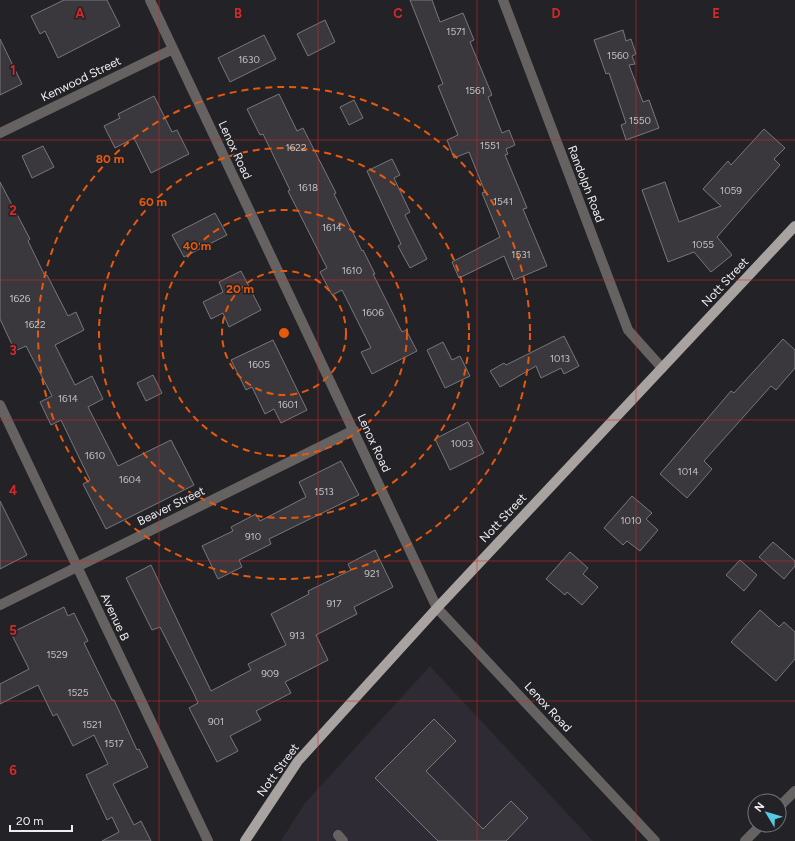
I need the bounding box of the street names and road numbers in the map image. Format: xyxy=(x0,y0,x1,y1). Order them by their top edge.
street label: Kenwood Street xyxy=(39,53,124,104)
street label: Lenox Road xyxy=(215,119,255,181)
street label: Randolph Road xyxy=(565,144,607,224)
street label: Nott Street xyxy=(699,254,752,309)
street label: Lenox Road xyxy=(354,412,394,474)
street label: Beaver Street xyxy=(135,483,207,528)
street label: Nott Street xyxy=(477,490,530,545)
street label: Avenue B xyxy=(98,591,132,643)
street label: Lenox Road xyxy=(522,679,574,735)
street label: Nott Street xyxy=(254,740,302,799)

